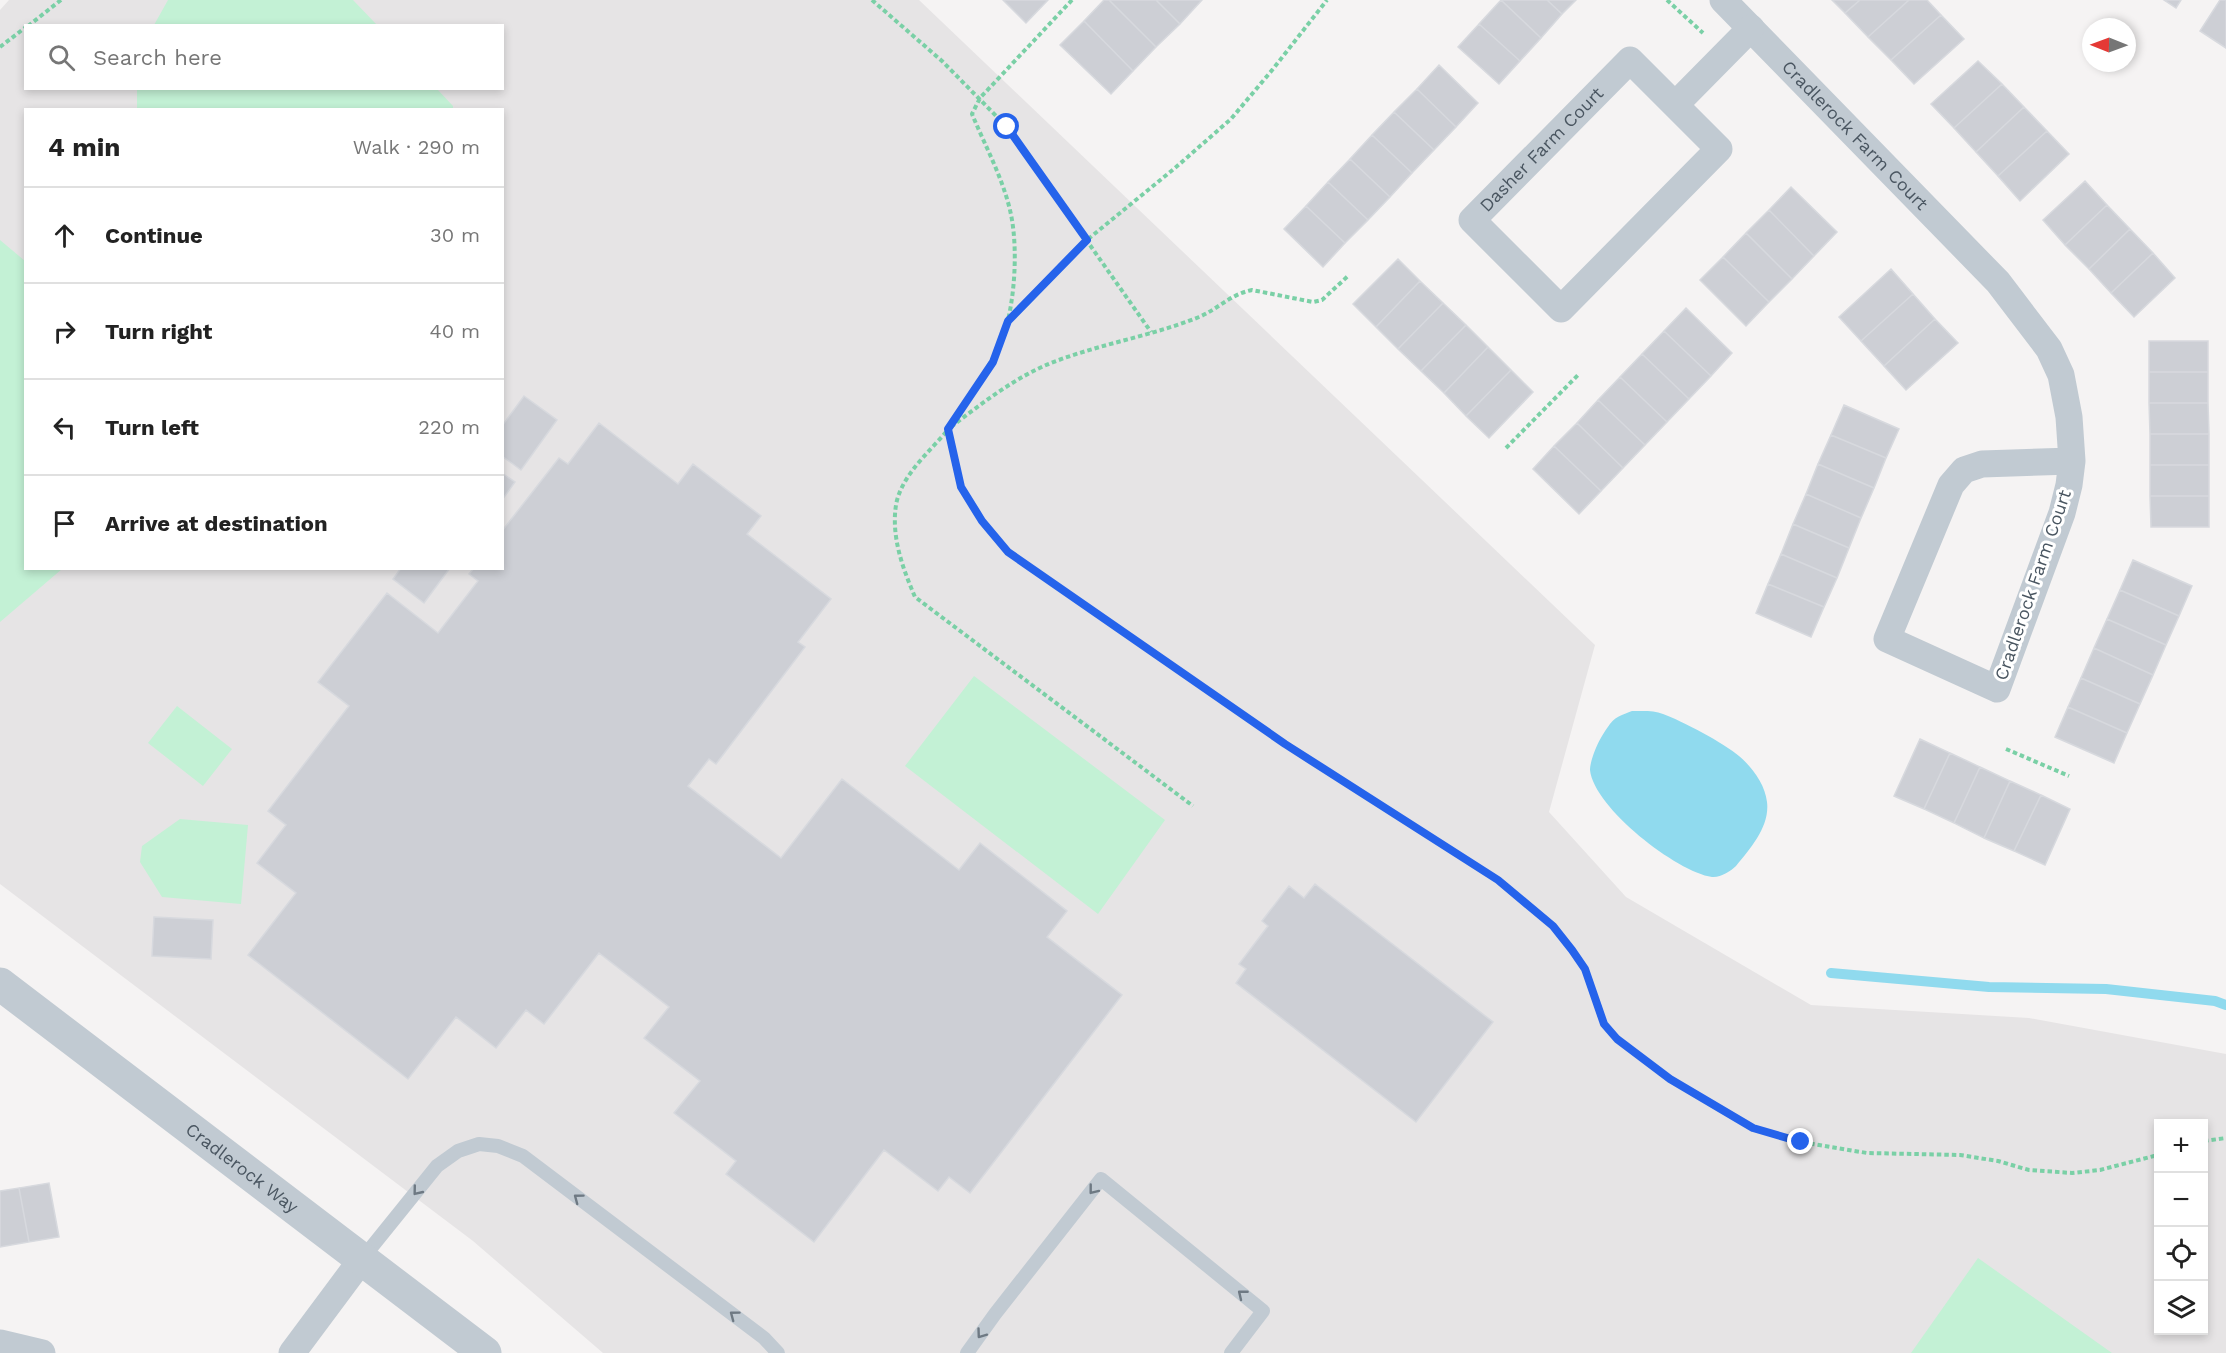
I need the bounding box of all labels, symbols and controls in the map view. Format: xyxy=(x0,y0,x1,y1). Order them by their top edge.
north arrow xyxy=(2082,18,2136,72)
search box xyxy=(24,24,504,90)
icon: search xyxy=(45,41,78,74)
text: Search here xyxy=(93,45,222,70)
street label: Cradlerock Farm Court xyxy=(1778,56,1933,214)
street label: Dasher Farm Court xyxy=(1475,82,1608,216)
route start xyxy=(993,113,1019,139)
text: 4 min xyxy=(48,132,120,162)
text: Walk · 290 m xyxy=(353,135,480,159)
icon: ahead xyxy=(48,219,81,252)
text: Continue xyxy=(105,223,203,248)
text: 30 m xyxy=(430,223,480,247)
icon: right xyxy=(48,315,81,348)
text: Turn right xyxy=(105,319,212,344)
text: 40 m xyxy=(429,319,480,343)
icon: left xyxy=(48,411,81,444)
text: Turn left xyxy=(105,415,199,440)
text: 220 m xyxy=(418,415,480,439)
street label: Cradlerock Farm Court xyxy=(1990,486,2075,683)
icon: arrive xyxy=(48,507,81,540)
text: Arrive at destination xyxy=(105,511,328,536)
street label: Cradlerock Way xyxy=(182,1118,303,1218)
map controls xyxy=(2154,1119,2208,1335)
button: + xyxy=(2154,1119,2208,1173)
route end xyxy=(1787,1128,1813,1154)
button: − xyxy=(2154,1173,2208,1227)
one-way arrow xyxy=(1089,1183,1100,1194)
one-way arrow xyxy=(413,1184,424,1195)
one-way arrow xyxy=(574,1194,585,1205)
button: locate xyxy=(2154,1227,2208,1281)
button: layers xyxy=(2154,1281,2208,1335)
one-way arrow xyxy=(1238,1290,1249,1301)
one-way arrow xyxy=(729,1312,740,1323)
one-way arrow xyxy=(977,1327,988,1338)

